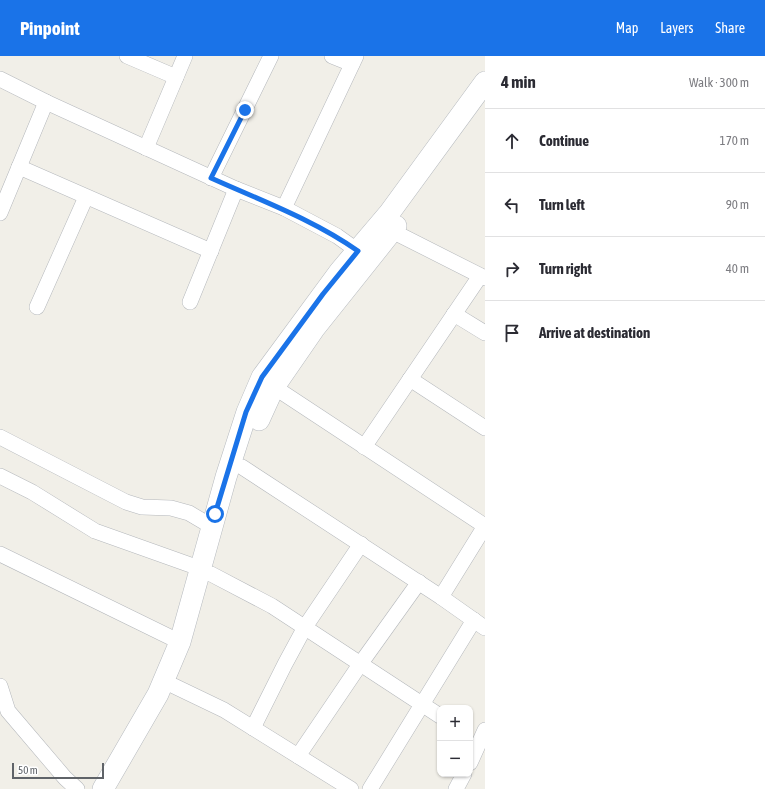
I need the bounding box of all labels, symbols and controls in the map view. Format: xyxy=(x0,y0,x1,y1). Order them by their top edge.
text: Pinpoint xyxy=(20,17,80,39)
text: Map xyxy=(616,20,638,36)
text: Layers xyxy=(660,20,693,36)
text: Share xyxy=(715,20,745,36)
text: 4 min xyxy=(501,72,536,92)
text: Walk · 300 m xyxy=(689,75,749,90)
route end xyxy=(236,101,254,119)
icon: ahead xyxy=(501,130,523,152)
text: Continue xyxy=(539,132,589,149)
text: 170 m xyxy=(720,133,749,148)
icon: left xyxy=(501,194,523,216)
text: Turn left xyxy=(539,196,585,213)
text: 90 m xyxy=(726,197,749,212)
icon: right xyxy=(501,258,523,280)
text: Turn right xyxy=(539,260,592,277)
text: 40 m xyxy=(726,261,749,276)
icon: arrive xyxy=(501,322,523,344)
text: Arrive at destination xyxy=(539,324,650,341)
route start xyxy=(206,505,224,523)
map controls xyxy=(437,705,473,777)
button: + xyxy=(437,705,473,741)
button: − xyxy=(437,741,473,777)
scale bar xyxy=(12,761,104,780)
text: 50 m xyxy=(18,764,38,776)

